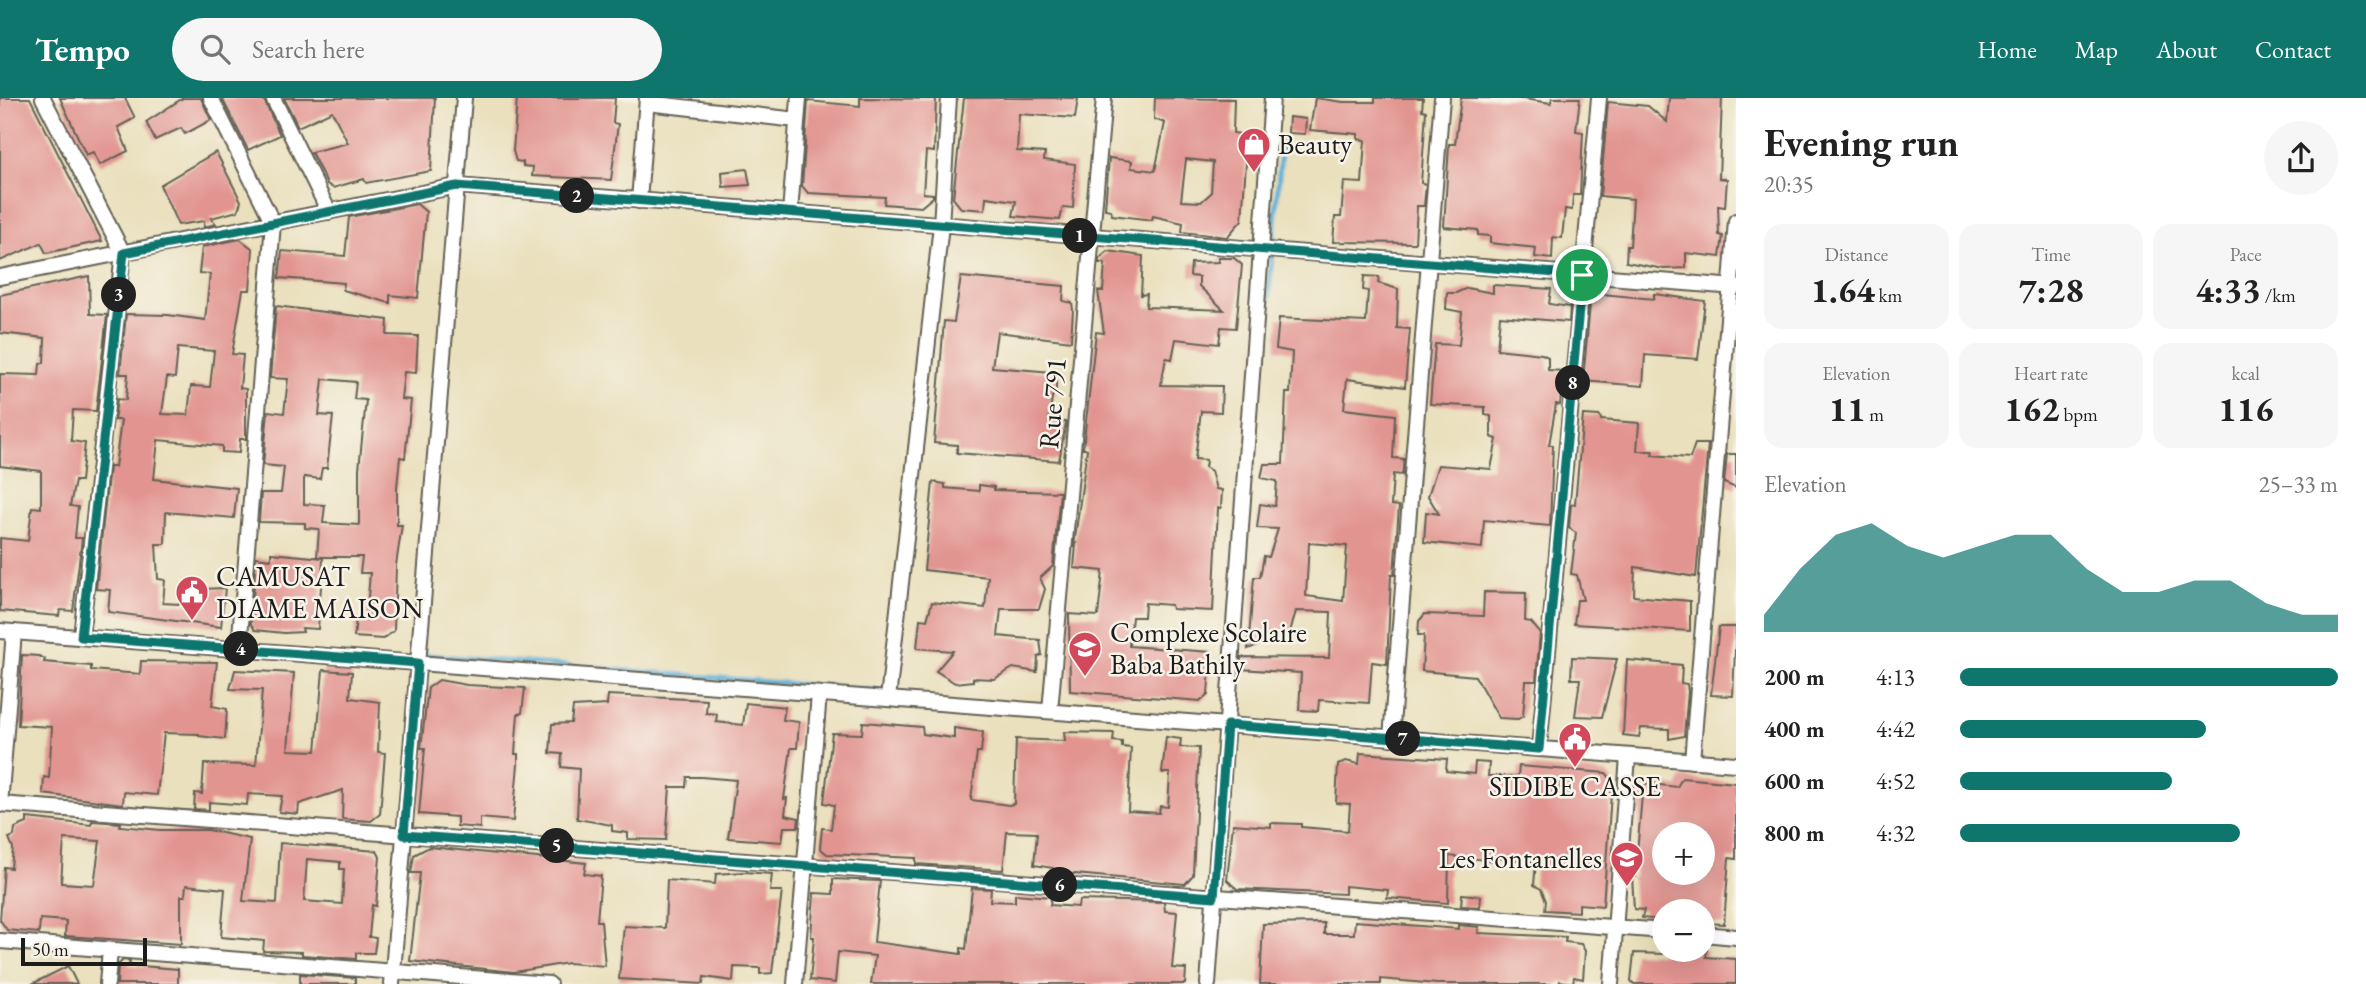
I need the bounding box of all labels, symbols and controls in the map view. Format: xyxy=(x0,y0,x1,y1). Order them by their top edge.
search box xyxy=(172,18,662,81)
text: Tempo xyxy=(35,28,130,71)
icon: search xyxy=(196,30,234,68)
text: Search here xyxy=(252,32,365,66)
text: Home xyxy=(1977,34,2037,65)
text: Map xyxy=(2075,34,2118,65)
text: About xyxy=(2156,34,2217,65)
text: Contact xyxy=(2255,34,2331,65)
text: Evening run xyxy=(1764,118,1959,167)
button: share xyxy=(2264,121,2338,195)
shop icon: Beauty xyxy=(1235,125,1273,174)
place label: Beauty xyxy=(1278,126,1353,162)
text: 20:35 xyxy=(1764,169,1814,199)
pin: 2 xyxy=(560,178,594,214)
text: 2 xyxy=(571,183,582,208)
pin: 1 xyxy=(1062,218,1098,254)
text: 1 xyxy=(1074,223,1085,248)
text: Distance xyxy=(1825,242,1888,267)
text: Time xyxy=(2031,242,2071,267)
text: Pace xyxy=(2230,242,2262,267)
pin xyxy=(1552,245,1612,305)
icon: arrive xyxy=(1563,256,1601,294)
text: 1.64 xyxy=(1810,267,1875,312)
text: 7:28 xyxy=(2018,267,2084,312)
text: 4:33 xyxy=(2195,267,2261,312)
pin: 3 xyxy=(102,278,136,312)
text: 3 xyxy=(113,282,124,307)
text: km xyxy=(1875,283,1902,308)
text: /km xyxy=(2261,283,2296,308)
street label: Rue 791 xyxy=(1030,356,1074,450)
text: Elevation xyxy=(1822,361,1891,386)
text: Heart rate xyxy=(2014,361,2088,386)
text: kcal xyxy=(2231,361,2260,386)
pin: 8 xyxy=(1556,366,1590,400)
text: 8 xyxy=(1567,370,1578,395)
text: 11 xyxy=(1829,386,1866,431)
text: 162 xyxy=(2004,386,2060,431)
text: 116 xyxy=(2218,386,2273,431)
text: m xyxy=(1866,402,1884,427)
text: bpm xyxy=(2060,402,2098,427)
text: Elevation xyxy=(1764,469,1847,499)
text: 25–33 m xyxy=(2259,469,2338,499)
place label: CAMUSAT DIAME MAISON xyxy=(216,558,423,626)
public building icon: CAMUSAT DIAME MAISON xyxy=(173,573,211,622)
place label: Complexe Scolaire Baba Bathily xyxy=(1110,614,1307,682)
school or university icon: Complexe Scolaire Baba Bathily xyxy=(1066,629,1104,678)
pin: 4 xyxy=(224,632,258,666)
text: 4 xyxy=(235,636,246,661)
text: 200 m xyxy=(1764,662,1825,692)
text: 4:13 xyxy=(1876,662,1915,692)
text: 400 m xyxy=(1764,714,1825,744)
text: 4:42 xyxy=(1876,714,1915,744)
public building icon: SIDIBE CASSE xyxy=(1556,720,1594,769)
pin: 7 xyxy=(1386,722,1420,756)
text: 7 xyxy=(1397,726,1408,751)
text: 600 m xyxy=(1764,766,1825,796)
text: 4:52 xyxy=(1876,766,1915,796)
place label: SIDIBE CASSE xyxy=(1489,768,1661,804)
text: 800 m xyxy=(1764,818,1825,848)
text: 4:32 xyxy=(1876,818,1915,848)
map controls xyxy=(1652,822,1715,962)
button: + xyxy=(1652,822,1715,885)
pin: 5 xyxy=(540,828,574,864)
text: 5 xyxy=(551,833,562,858)
school or university icon: Les Fontanelles xyxy=(1608,839,1646,888)
place label: Les Fontanelles xyxy=(1439,840,1602,876)
pin: 6 xyxy=(1042,868,1078,902)
text: 6 xyxy=(1054,872,1065,897)
button: − xyxy=(1652,899,1715,962)
scale bar xyxy=(21,935,147,967)
text: 50 m xyxy=(32,937,69,962)

